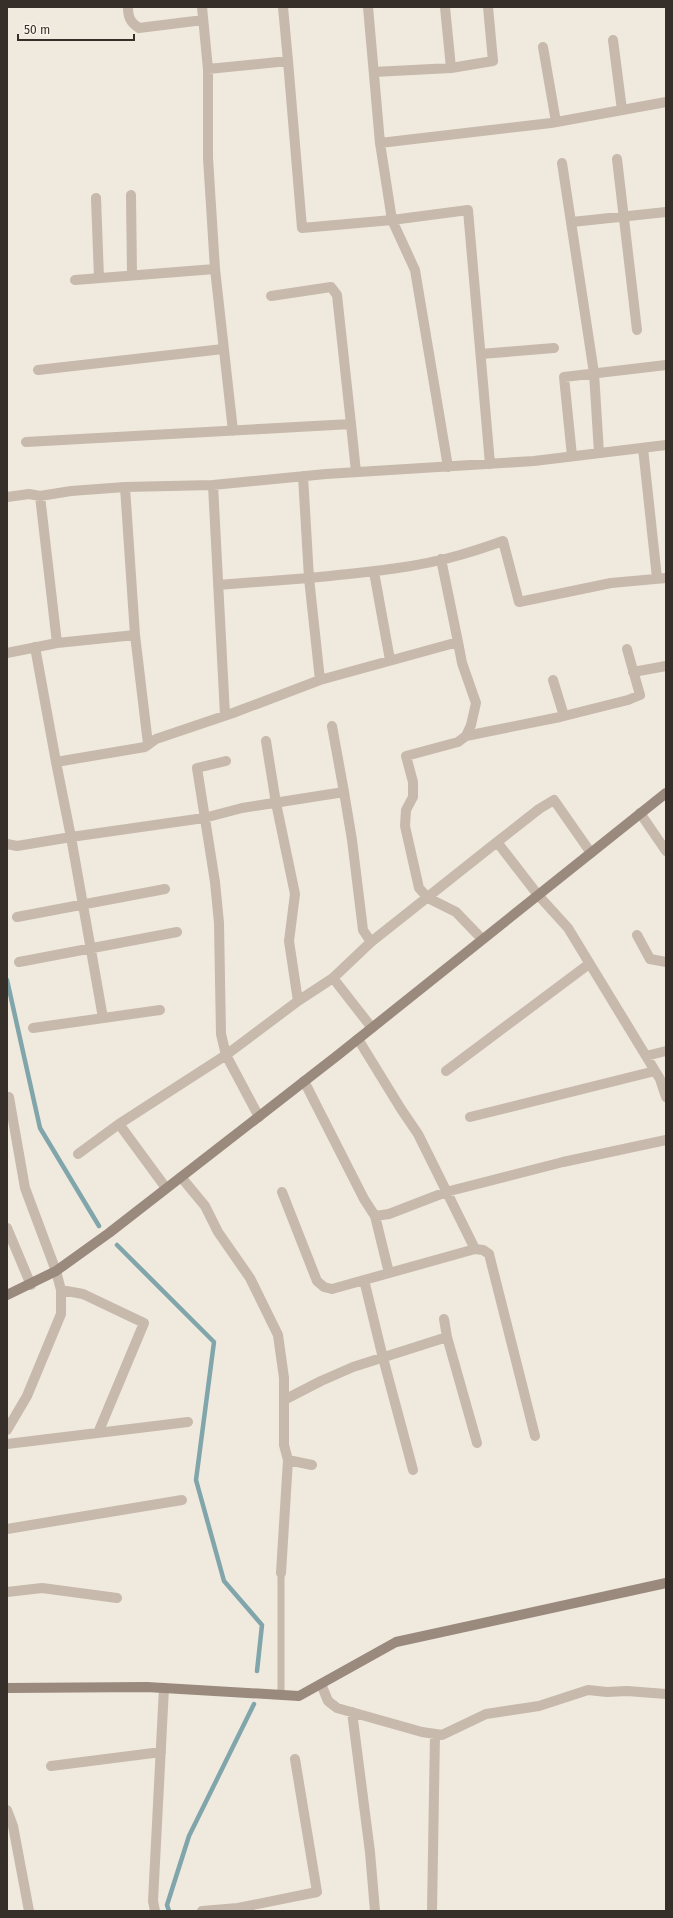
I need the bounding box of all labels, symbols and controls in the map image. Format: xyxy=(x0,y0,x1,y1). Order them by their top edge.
scale bar xyxy=(18,16,134,42)
text: 50 m xyxy=(24,23,50,37)

